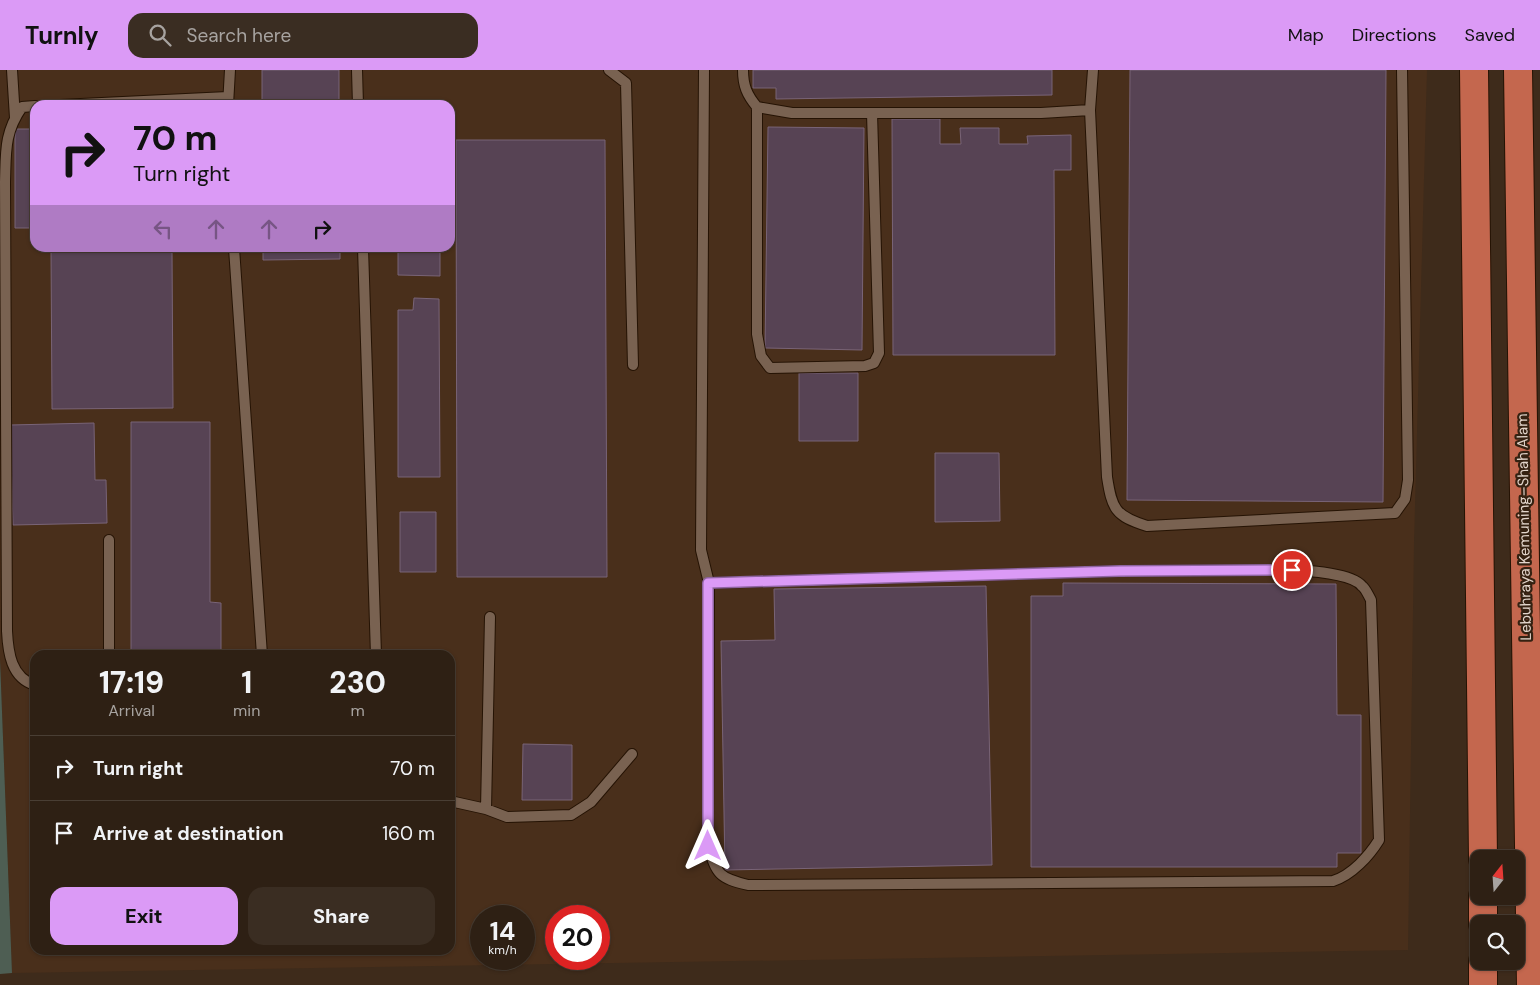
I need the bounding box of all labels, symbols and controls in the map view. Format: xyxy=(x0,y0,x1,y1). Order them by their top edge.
search box xyxy=(128,13,478,58)
text: Turnly xyxy=(25,20,98,51)
icon: search xyxy=(146,21,174,49)
text: Search here xyxy=(186,23,291,48)
text: Map xyxy=(1288,23,1324,47)
text: Directions xyxy=(1352,23,1437,47)
text: Saved xyxy=(1465,23,1515,47)
text: 70 m xyxy=(133,115,217,161)
icon: right xyxy=(50,120,115,185)
text: Turn right xyxy=(133,159,230,188)
icon: left xyxy=(149,215,177,243)
icon: ahead xyxy=(202,215,230,243)
icon: ahead xyxy=(255,215,283,243)
icon: right xyxy=(308,215,336,243)
street label: Lebuhraya Kemuning–Shah Alam xyxy=(1512,413,1536,641)
pin xyxy=(1271,549,1313,591)
icon: arrive xyxy=(1278,556,1306,584)
text: 17:19 xyxy=(99,663,164,702)
text: 1 xyxy=(241,663,252,702)
text: 230 xyxy=(329,663,386,702)
text: Arrival xyxy=(108,700,155,721)
text: min xyxy=(233,700,260,721)
text: m xyxy=(351,700,365,721)
icon: right xyxy=(50,754,78,782)
text: Turn right xyxy=(93,756,183,781)
text: 70 m xyxy=(390,756,435,781)
icon: arrive xyxy=(50,819,78,847)
position arrow xyxy=(681,819,733,871)
text: Arrive at destination xyxy=(93,821,284,846)
text: 160 m xyxy=(382,821,435,846)
north arrow xyxy=(1470,850,1525,905)
map controls xyxy=(1470,850,1525,970)
button: Exit xyxy=(50,887,238,945)
button: Share xyxy=(248,887,435,945)
speed limit sign: 20 xyxy=(545,905,610,970)
text: 14 xyxy=(490,915,515,948)
button: search xyxy=(1470,915,1525,970)
text: km/h xyxy=(488,942,517,958)

